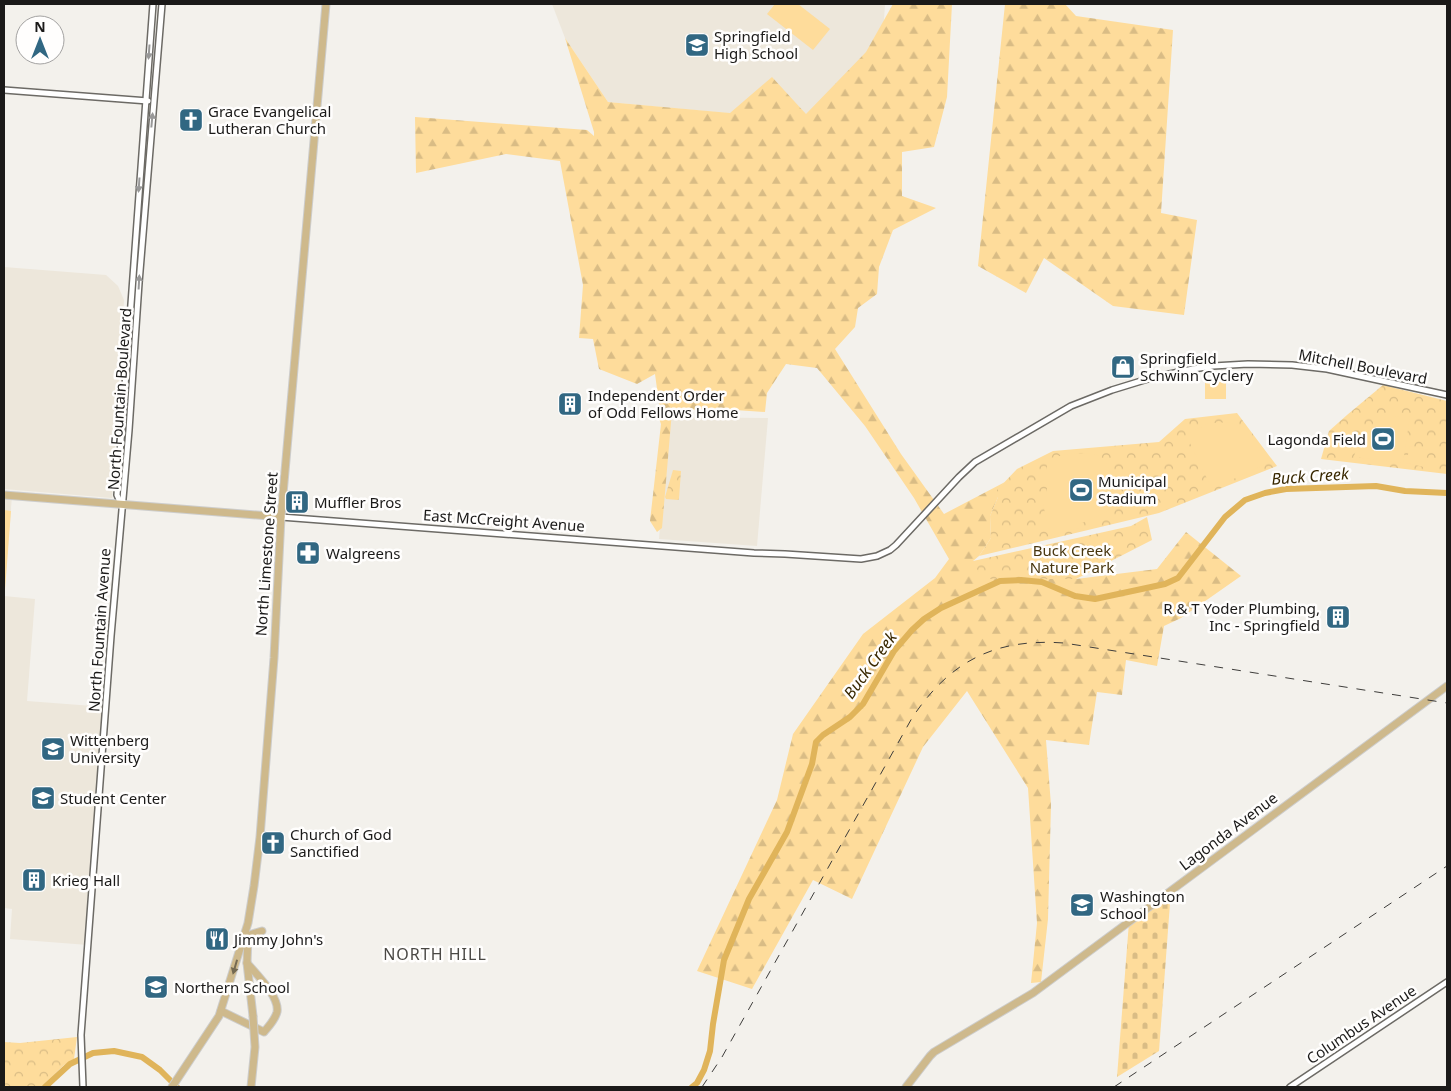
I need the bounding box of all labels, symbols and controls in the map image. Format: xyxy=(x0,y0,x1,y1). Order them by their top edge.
north arrow xyxy=(15,15,65,65)
text: N xyxy=(34,17,46,36)
place label: Springfield High School xyxy=(714,26,798,63)
school or university icon: Springfield High School xyxy=(684,32,710,58)
one-way arrow xyxy=(145,45,153,61)
place label: Grace Evangelical Lutheran Church xyxy=(208,101,331,138)
church icon: Grace Evangelical Lutheran Church xyxy=(178,107,204,133)
one-way arrow xyxy=(148,111,156,127)
one-way arrow xyxy=(135,177,143,193)
one-way arrow xyxy=(136,273,144,289)
street label: North Fountain Boulevard xyxy=(103,307,135,491)
street label: Mitchell Boulevard xyxy=(1297,344,1429,388)
place label: Springfield Schwinn Cyclery xyxy=(1140,348,1254,385)
shop icon: Springfield Schwinn Cyclery xyxy=(1110,354,1136,380)
place label: Independent Order of Odd Fellows Home xyxy=(588,385,739,422)
building icon: Independent Order of Odd Fellows Home xyxy=(557,391,583,417)
sports icon: Lagonda Field xyxy=(1370,426,1396,452)
place label: Lagonda Field xyxy=(1267,429,1366,449)
water label: Buck Creek xyxy=(1271,462,1351,490)
street label: North Limestone Street xyxy=(250,471,282,637)
place label: Municipal Stadium xyxy=(1098,471,1167,508)
sports icon: Municipal Stadium xyxy=(1068,477,1094,503)
building icon: Muffler Bros xyxy=(284,489,310,515)
place label: Muffler Bros xyxy=(314,492,402,512)
street label: East McCreight Avenue xyxy=(422,504,586,536)
pharmacy icon: Walgreens xyxy=(295,540,321,566)
park label: Buck Creek Nature Park xyxy=(1030,540,1114,577)
place label: Walgreens xyxy=(326,543,400,563)
street label: North Fountain Avenue xyxy=(83,547,115,713)
place label: R & T Yoder Plumbing, Inc - Springfield xyxy=(1163,598,1320,635)
building icon: R & T Yoder Plumbing, Inc - Springfield xyxy=(1325,604,1351,630)
water label: Buck Creek xyxy=(838,626,902,703)
place label: Wittenberg University xyxy=(70,730,149,767)
school or university icon: Wittenberg University xyxy=(40,736,66,762)
school or university icon: Student Center xyxy=(30,785,56,811)
street label: Lagonda Avenue xyxy=(1175,787,1281,875)
place label: Student Center xyxy=(60,788,166,808)
place label: Church of God Sanctified xyxy=(290,824,392,861)
church icon: Church of God Sanctified xyxy=(260,830,286,856)
building icon: Krieg Hall xyxy=(21,867,47,893)
place label: Krieg Hall xyxy=(52,870,120,890)
place label: Washington School xyxy=(1100,886,1185,923)
school or university icon: Washington School xyxy=(1069,892,1095,918)
restaurant icon: Jimmy John's xyxy=(204,926,230,952)
place label: Jimmy John's xyxy=(232,929,323,949)
district label: NORTH HILL xyxy=(383,943,487,965)
one-way arrow xyxy=(230,959,238,974)
school or university icon: Northern School xyxy=(143,974,169,1000)
place label: Northern School xyxy=(174,977,290,997)
street label: Columbus Avenue xyxy=(1302,980,1420,1068)

